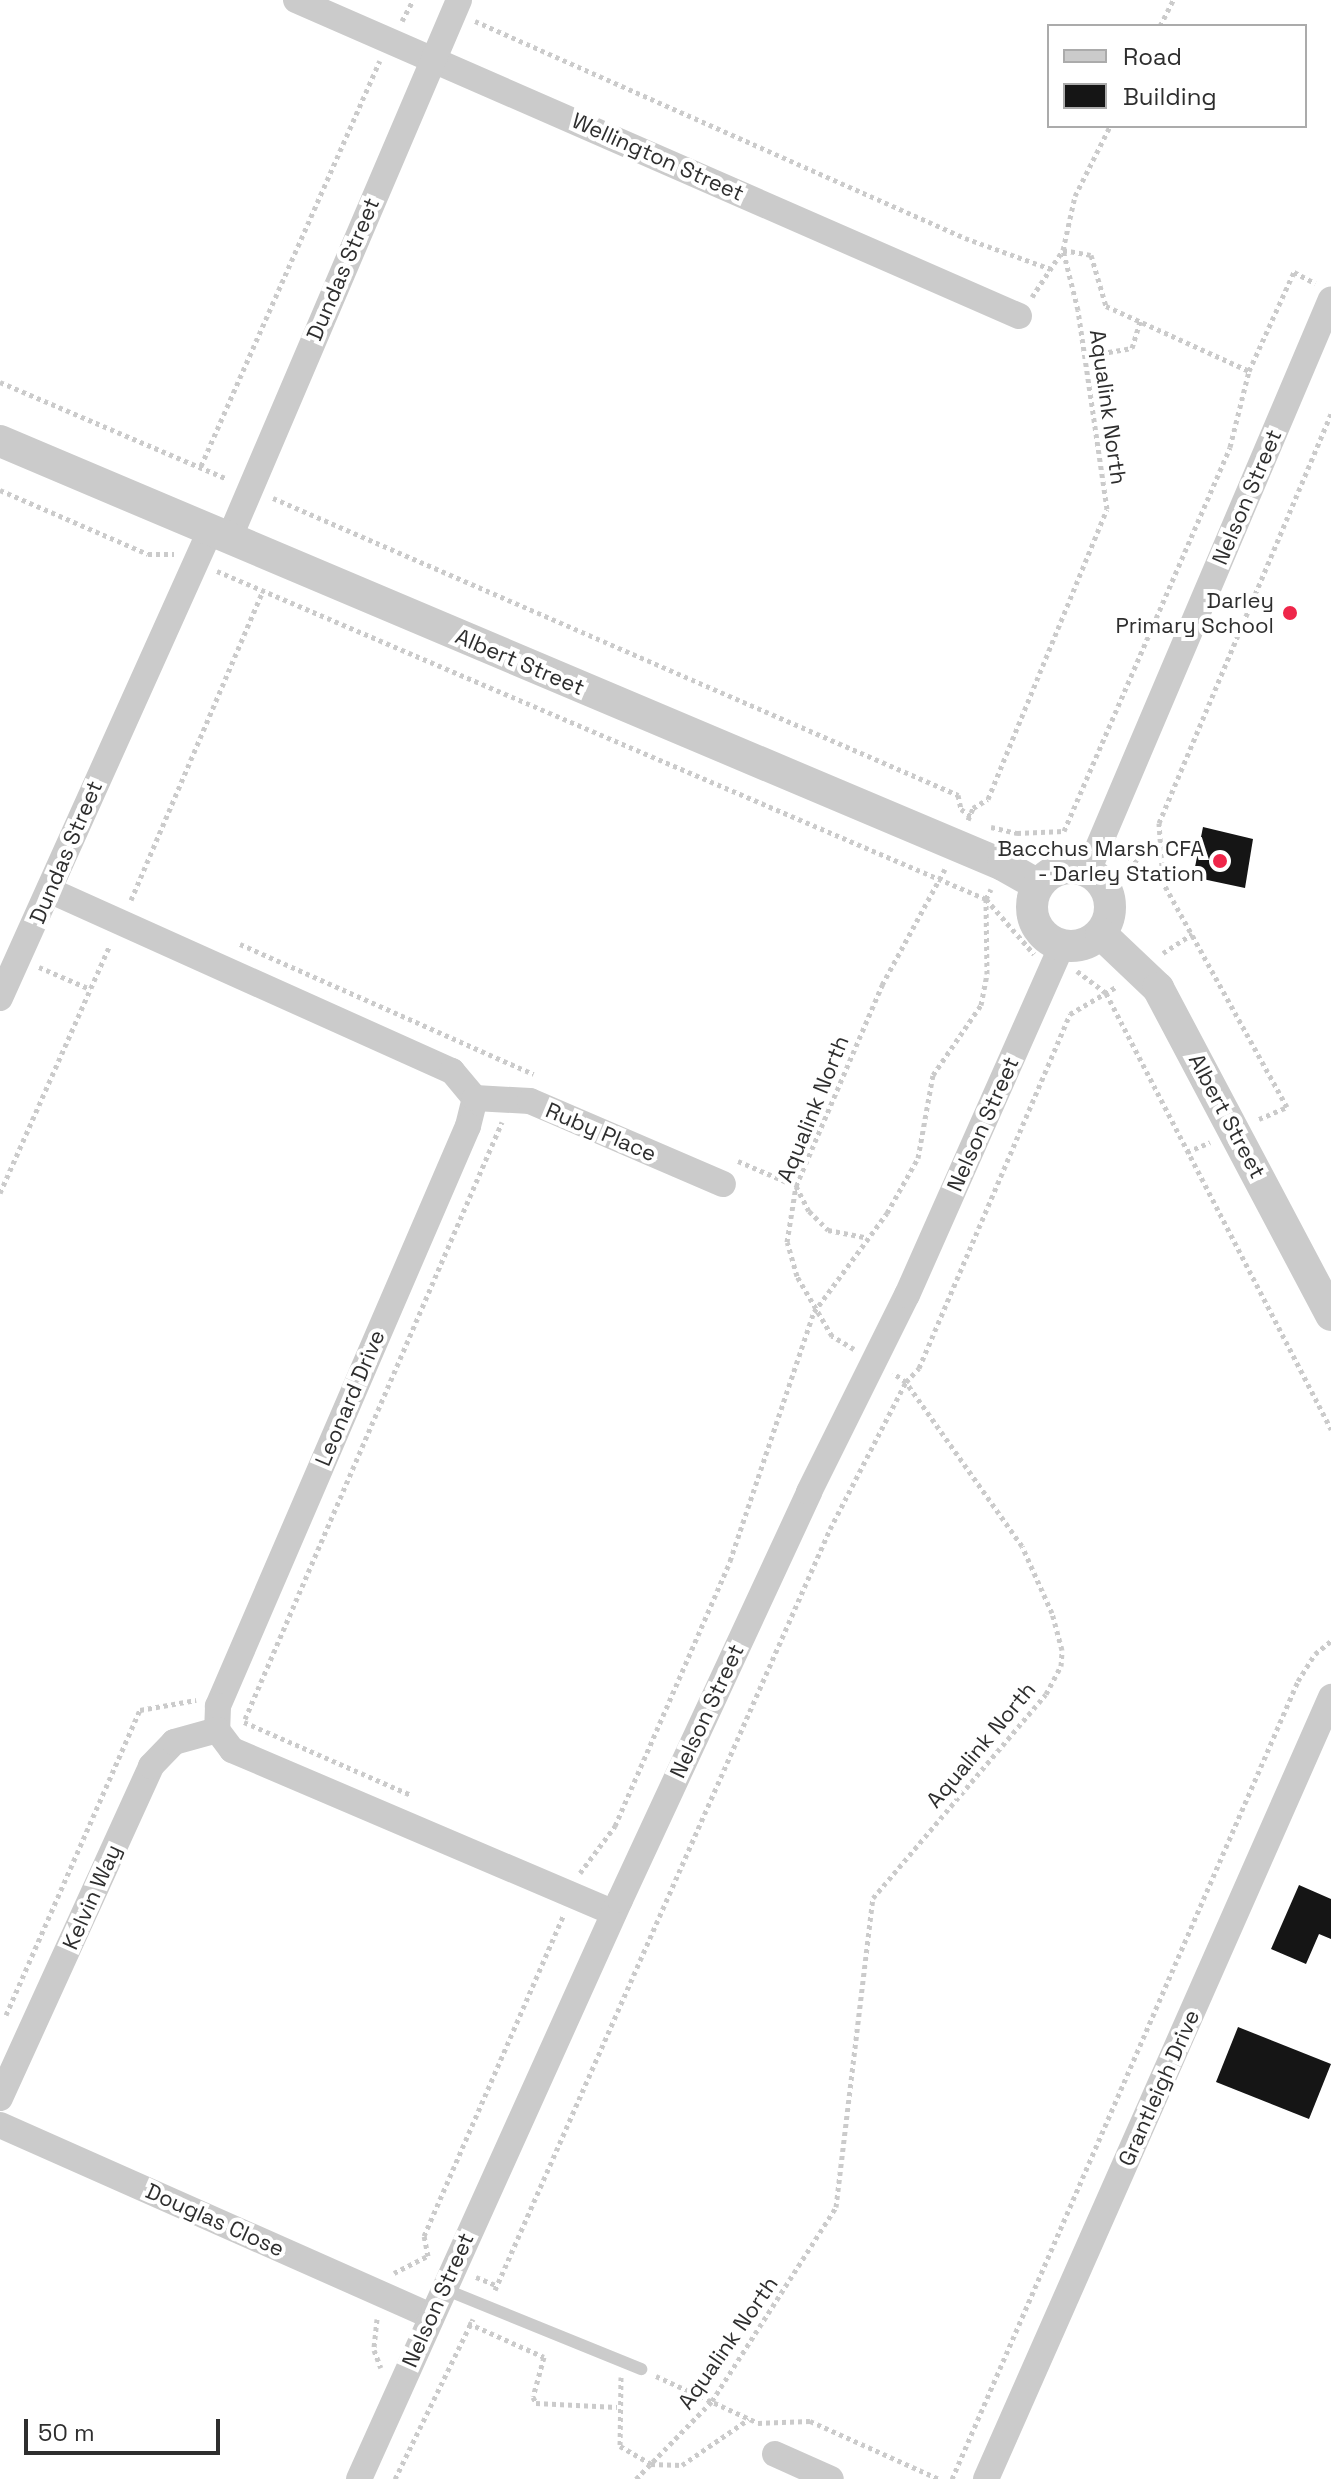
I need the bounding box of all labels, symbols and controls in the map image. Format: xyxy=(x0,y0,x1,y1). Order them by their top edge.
legend xyxy=(1047,24,1307,128)
text: Road xyxy=(1123,41,1182,72)
text: Building xyxy=(1123,81,1217,112)
street label: Wellington Street xyxy=(568,107,748,207)
street label: Dundas Street xyxy=(301,194,385,344)
street label: Aqualink North xyxy=(1084,328,1132,486)
street label: Nelson Street xyxy=(1207,425,1287,569)
place label: Darley Primary School xyxy=(1115,587,1274,638)
marker: Darley Primary School xyxy=(1281,604,1299,622)
street label: Albert Street xyxy=(451,623,589,701)
street label: Dundas Street xyxy=(24,777,108,927)
place label: Bacchus Marsh CFA - Darley Station xyxy=(997,835,1204,886)
marker: Bacchus Marsh CFA - Darley Station xyxy=(1211,852,1229,870)
street label: Aqualink North xyxy=(772,1032,854,1186)
street label: Albert Street xyxy=(1183,1049,1271,1183)
street label: Nelson Street xyxy=(942,1053,1024,1195)
street label: Ruby Place xyxy=(542,1097,660,1167)
street label: Leonard Drive xyxy=(309,1326,391,1470)
street label: Nelson Street xyxy=(664,1640,750,1782)
street label: Aqualink North xyxy=(921,1677,1041,1813)
street label: Kelvin Way xyxy=(57,1840,127,1954)
street label: Grantleigh Drive xyxy=(1113,2006,1205,2170)
street label: Douglas Close xyxy=(142,2178,288,2262)
street label: Nelson Street xyxy=(397,2229,479,2371)
street label: Aqualink North xyxy=(672,2272,784,2414)
scale bar xyxy=(28,2403,224,2453)
text: 50 m xyxy=(38,2417,95,2448)

